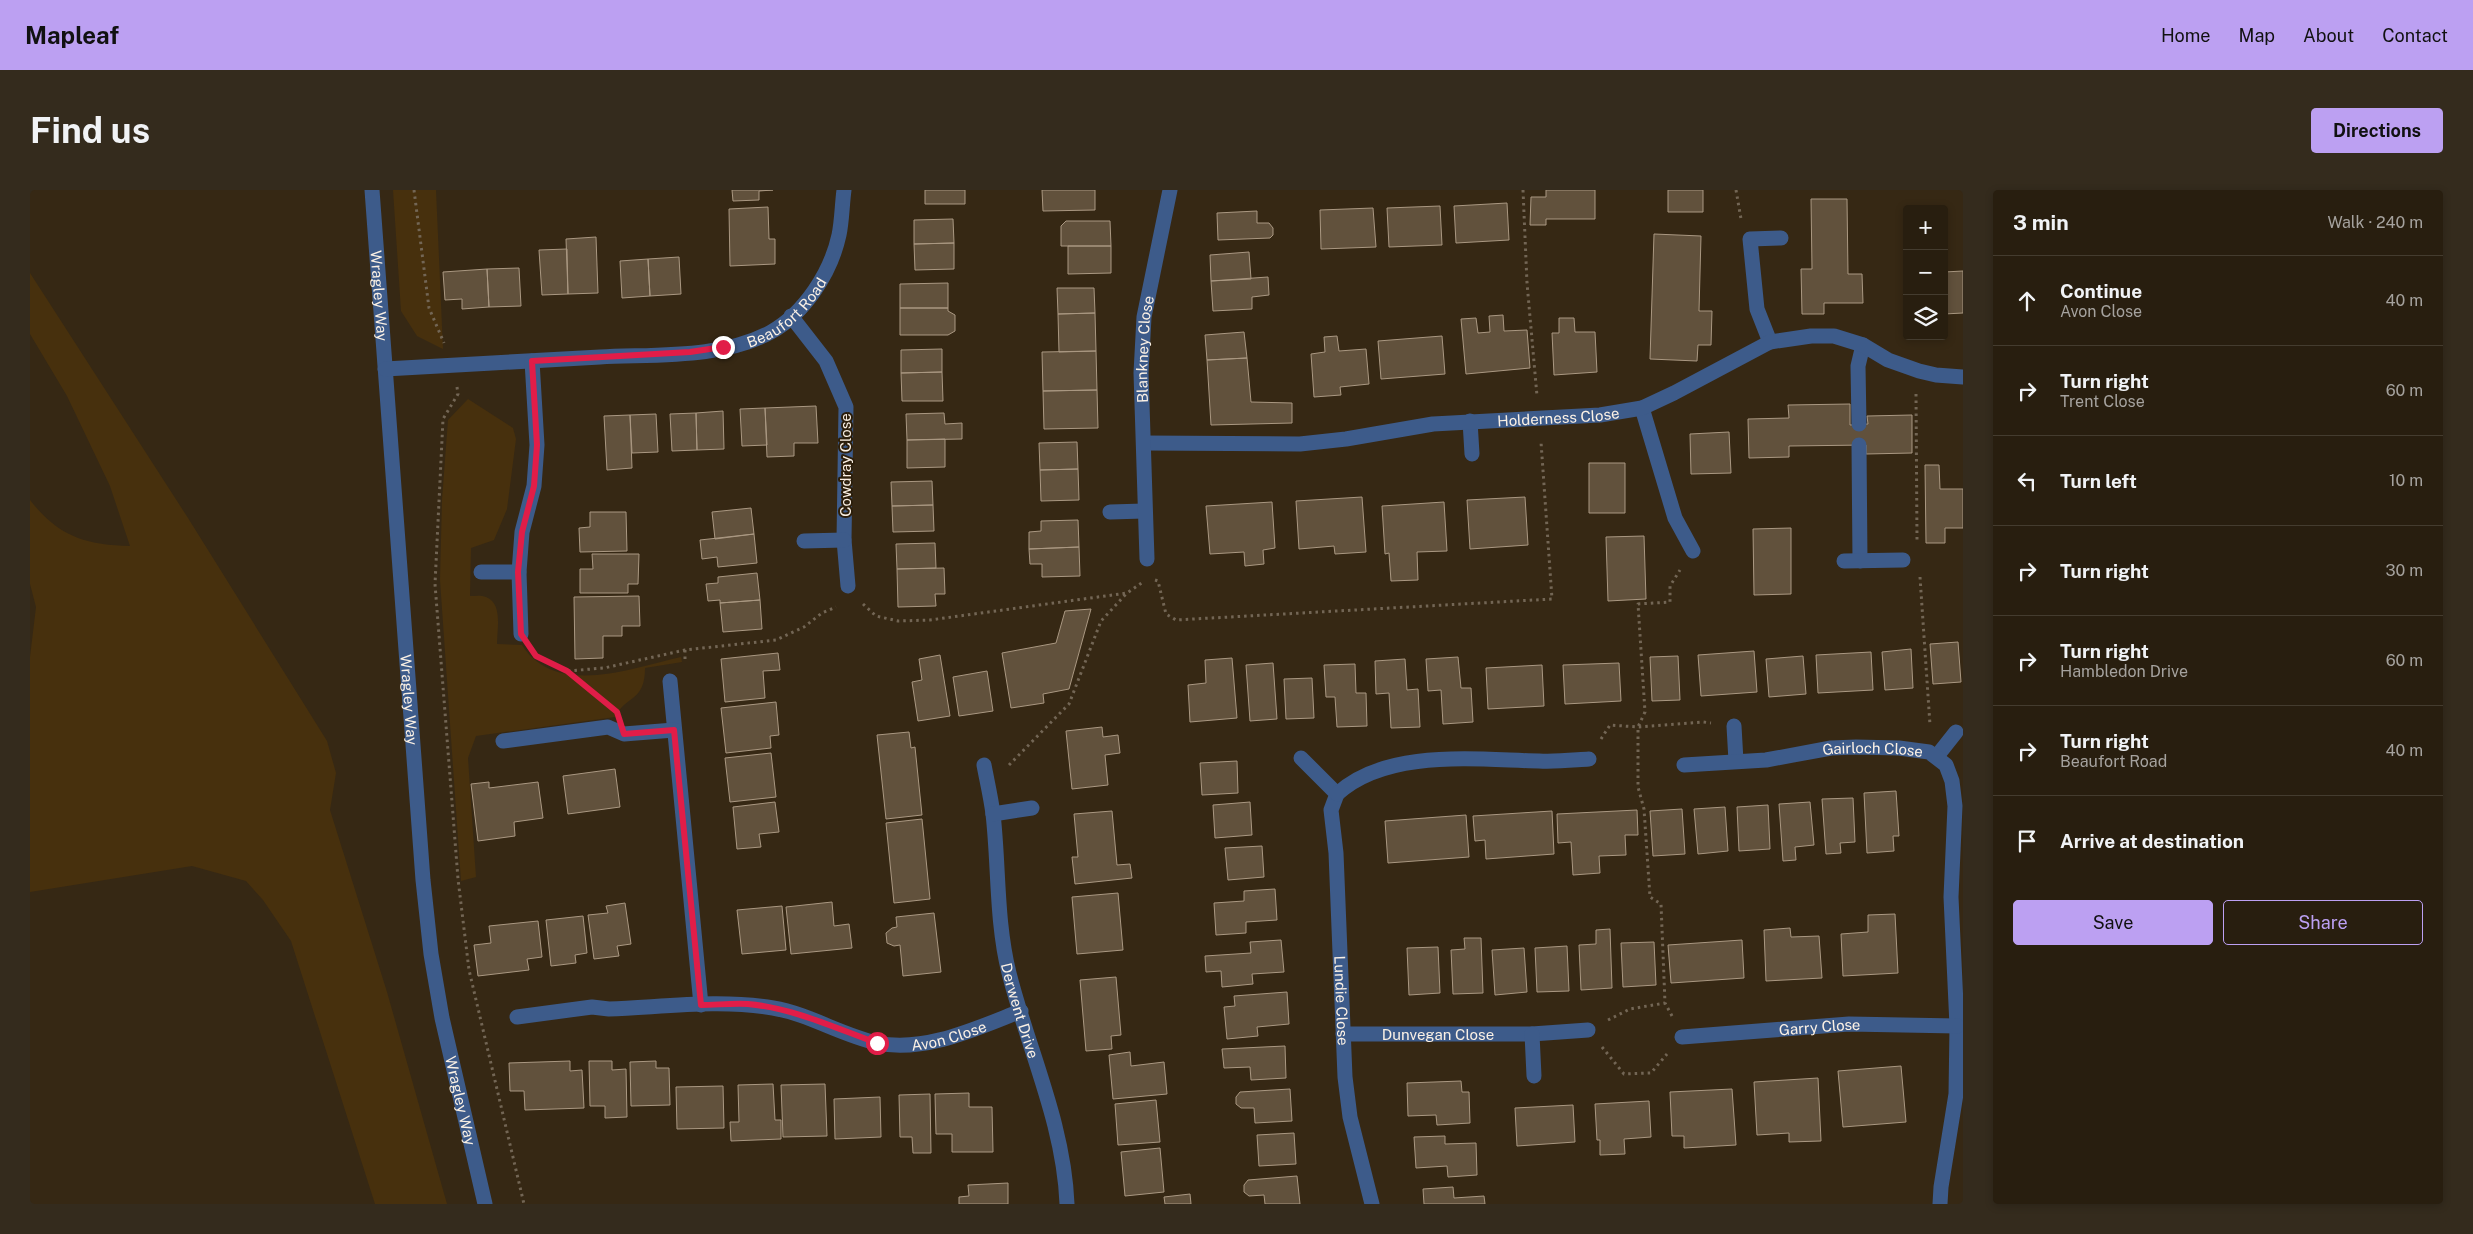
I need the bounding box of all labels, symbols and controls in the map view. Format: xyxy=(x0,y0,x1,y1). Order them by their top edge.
text: Mapleaf xyxy=(25,21,119,49)
text: Home xyxy=(2161,25,2211,46)
text: Map xyxy=(2239,25,2275,46)
text: About xyxy=(2303,25,2354,46)
text: Contact xyxy=(2382,25,2448,46)
button: Directions xyxy=(2311,108,2443,153)
text: Find us xyxy=(30,110,150,151)
map controls xyxy=(1903,205,1948,340)
button: + xyxy=(1903,205,1948,250)
text: 3 min xyxy=(2013,210,2069,235)
text: Walk · 240 m xyxy=(2327,213,2423,232)
street label: Wragley Way xyxy=(368,250,392,342)
button: − xyxy=(1903,250,1948,295)
street label: Beaufort Road xyxy=(744,274,829,350)
text: Continue xyxy=(2060,280,2142,302)
icon: ahead xyxy=(2013,287,2041,315)
text: 40 m xyxy=(2385,291,2423,310)
street label: Blankney Close xyxy=(1132,294,1157,403)
button: layers xyxy=(1903,295,1948,340)
text: Avon Close xyxy=(2060,302,2142,321)
route end xyxy=(712,336,735,359)
text: Turn right xyxy=(2060,370,2149,392)
icon: right xyxy=(2013,377,2041,405)
text: 60 m xyxy=(2386,381,2423,400)
text: Trent Close xyxy=(2060,392,2145,411)
street label: Holderness Close xyxy=(1497,403,1620,429)
street label: Cowdray Close xyxy=(837,413,854,517)
icon: left xyxy=(2013,467,2041,495)
text: Turn left xyxy=(2060,470,2137,492)
text: 10 m xyxy=(2389,471,2423,490)
icon: right xyxy=(2013,557,2041,585)
text: Turn right xyxy=(2060,560,2149,582)
text: 30 m xyxy=(2386,561,2423,580)
text: Turn right xyxy=(2060,640,2149,662)
icon: right xyxy=(2013,647,2041,675)
text: 60 m xyxy=(2386,651,2423,670)
street label: Wragley Way xyxy=(398,654,421,746)
text: Hambledon Drive xyxy=(2060,662,2188,681)
text: Turn right xyxy=(2060,730,2149,752)
icon: right xyxy=(2013,737,2041,765)
street label: Gairloch Close xyxy=(1821,738,1924,760)
text: 40 m xyxy=(2385,741,2423,760)
text: Beaufort Road xyxy=(2060,752,2167,771)
icon: arrive xyxy=(2013,827,2041,855)
text: Arrive at destination xyxy=(2060,830,2244,852)
button: Save xyxy=(2013,900,2213,945)
button: Share xyxy=(2223,900,2423,945)
street label: Lundie Close xyxy=(1332,955,1352,1046)
street label: Derwent Drive xyxy=(998,961,1043,1060)
street label: Garry Close xyxy=(1778,1015,1861,1038)
street label: Avon Close xyxy=(910,1017,989,1053)
street label: Dunvegan Close xyxy=(1382,1026,1494,1043)
route start xyxy=(866,1032,889,1055)
street label: Wragley Way xyxy=(443,1054,480,1147)

